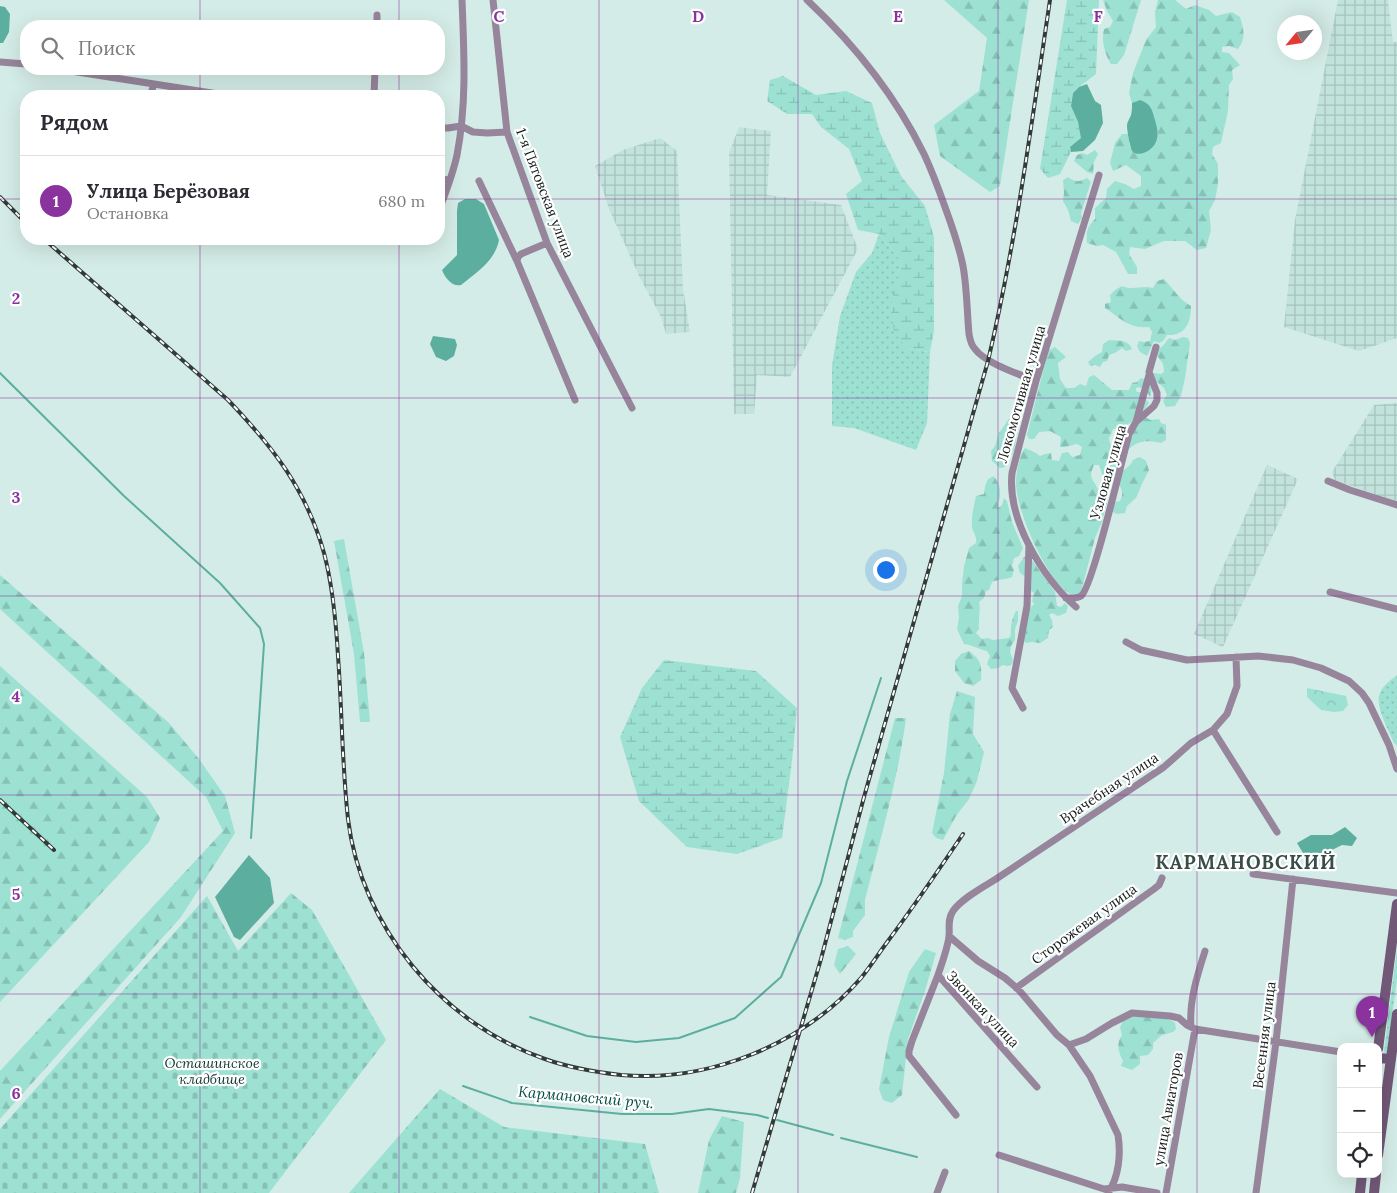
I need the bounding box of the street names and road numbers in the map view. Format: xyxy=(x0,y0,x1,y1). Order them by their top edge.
street label: 1-я Пятовская улица xyxy=(512,126,578,260)
street label: Локомотивная улица xyxy=(993,323,1049,465)
street label: Узловая улица xyxy=(1086,423,1130,522)
street label: Врачебная улица xyxy=(1056,748,1162,828)
street label: Сторожевая улица xyxy=(1028,880,1140,968)
street label: Звонкая улица xyxy=(943,967,1023,1051)
street label: Весенняя улица xyxy=(1248,980,1280,1090)
street label: улица Авиаторов xyxy=(1149,1051,1187,1167)

